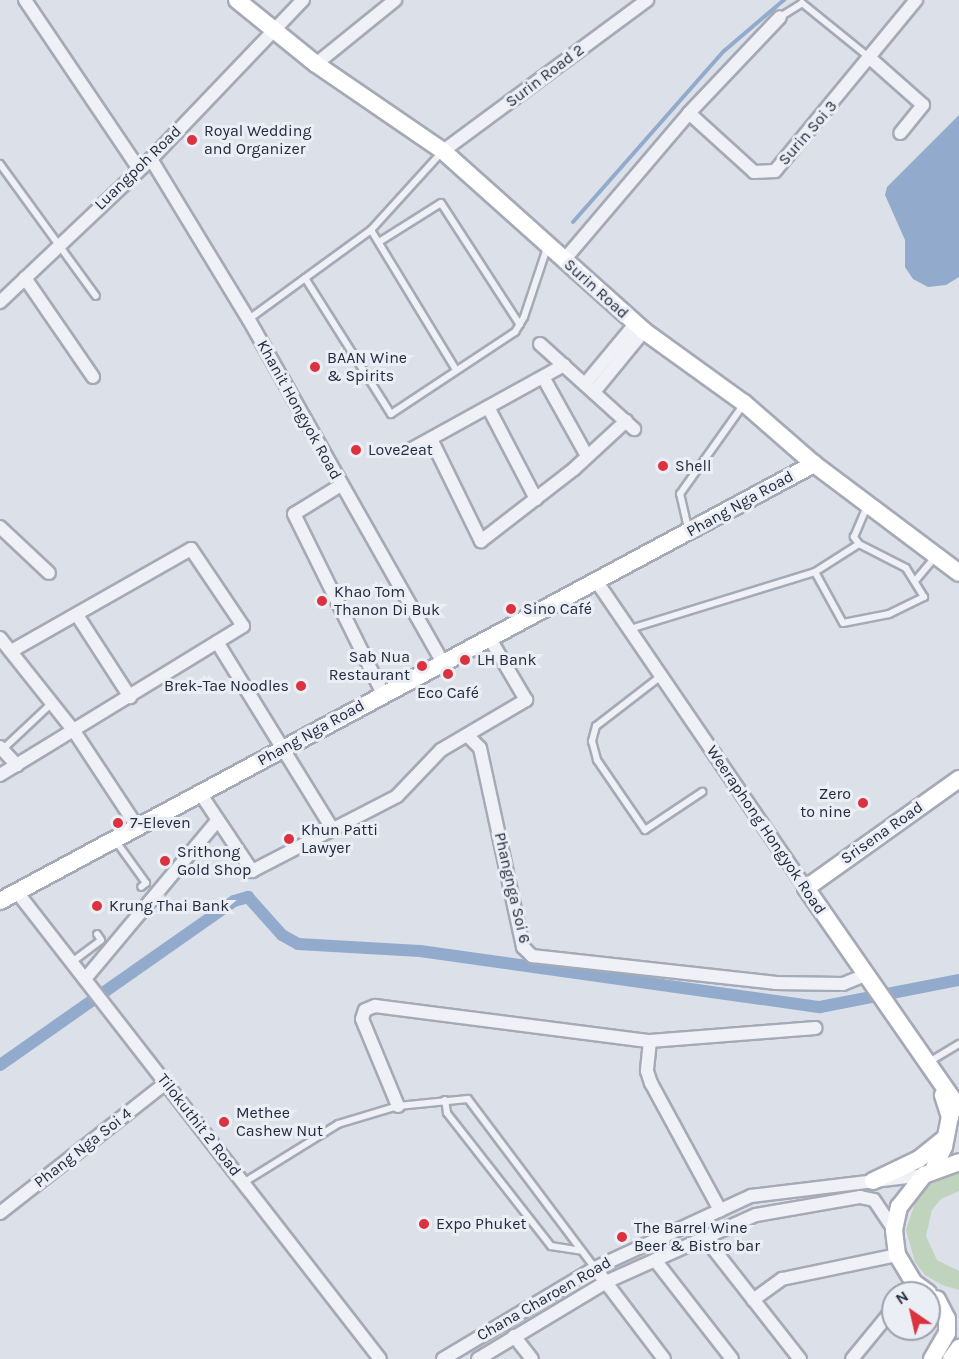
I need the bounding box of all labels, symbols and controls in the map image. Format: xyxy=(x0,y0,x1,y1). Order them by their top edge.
street label: Surin Road 2 xyxy=(502,40,588,112)
street label: Surin Soi 3 xyxy=(775,97,841,169)
place label: Royal Wedding and Organizer xyxy=(204,121,312,159)
street label: Luangpoh Road xyxy=(91,122,185,214)
marker: Royal Wedding and Organizer xyxy=(185,133,199,147)
street label: Surin Road xyxy=(560,255,632,323)
street label: Khanit Hongyok Road xyxy=(253,337,345,483)
place label: BAAN Wine & Spirits xyxy=(327,348,407,386)
marker: BAAN Wine & Spirits xyxy=(308,360,322,374)
place label: Love2eat xyxy=(368,440,433,460)
marker: Love2eat xyxy=(349,443,363,457)
place label: Shell xyxy=(675,456,712,476)
marker: Shell xyxy=(656,459,670,473)
street label: Phang Nga Road xyxy=(683,467,797,541)
place label: Khao Tom Thanon Di Buk xyxy=(334,582,440,620)
marker: Khao Tom Thanon Di Buk xyxy=(315,594,329,608)
place label: Sino Café xyxy=(523,599,592,619)
marker: Sino Café xyxy=(504,602,518,616)
place label: Sab Nua Restaurant xyxy=(329,647,410,685)
place label: LH Bank xyxy=(477,650,536,670)
marker: LH Bank xyxy=(458,653,472,667)
marker: Sab Nua Restaurant xyxy=(415,659,429,673)
marker: Eco Café xyxy=(441,667,455,681)
place label: Brek-Tae Noodles xyxy=(164,676,289,696)
marker: Brek-Tae Noodles xyxy=(294,679,308,693)
place label: Eco Café xyxy=(417,683,479,703)
street label: Phang Nga Road xyxy=(254,696,368,770)
street label: Weeraphong Hongyok Road xyxy=(702,742,830,918)
place label: Zero to nine xyxy=(800,784,851,822)
marker: Zero to nine xyxy=(856,796,870,810)
street label: Srisena Road xyxy=(837,798,927,868)
place label: 7-Eleven xyxy=(130,813,191,833)
marker: 7-Eleven xyxy=(111,816,125,830)
place label: Khun Patti Lawyer xyxy=(301,820,378,858)
street label: Phangnga Soi 6 xyxy=(490,831,534,945)
marker: Khun Patti Lawyer xyxy=(282,832,296,846)
place label: Srithong Gold Shop xyxy=(177,842,251,880)
marker: Srithong Gold Shop xyxy=(158,854,172,868)
place label: Krung Thai Bank xyxy=(109,896,229,916)
marker: Krung Thai Bank xyxy=(90,899,104,913)
street label: Tilokuthit 2 Road xyxy=(153,1070,245,1180)
place label: Methee Cashew Nut xyxy=(236,1103,323,1141)
street label: Phang Nga Soi 4 xyxy=(30,1104,136,1192)
marker: Methee Cashew Nut xyxy=(217,1115,231,1129)
place label: Expo Phuket xyxy=(436,1214,527,1234)
marker: Expo Phuket xyxy=(417,1217,431,1231)
place label: The Barrel Wine Beer & Bistro bar xyxy=(634,1218,760,1256)
marker: The Barrel Wine Beer & Bistro bar xyxy=(615,1230,629,1244)
street label: Chana Charoen Road xyxy=(473,1253,615,1345)
north arrow xyxy=(881,1281,941,1341)
text: N xyxy=(892,1286,912,1308)

